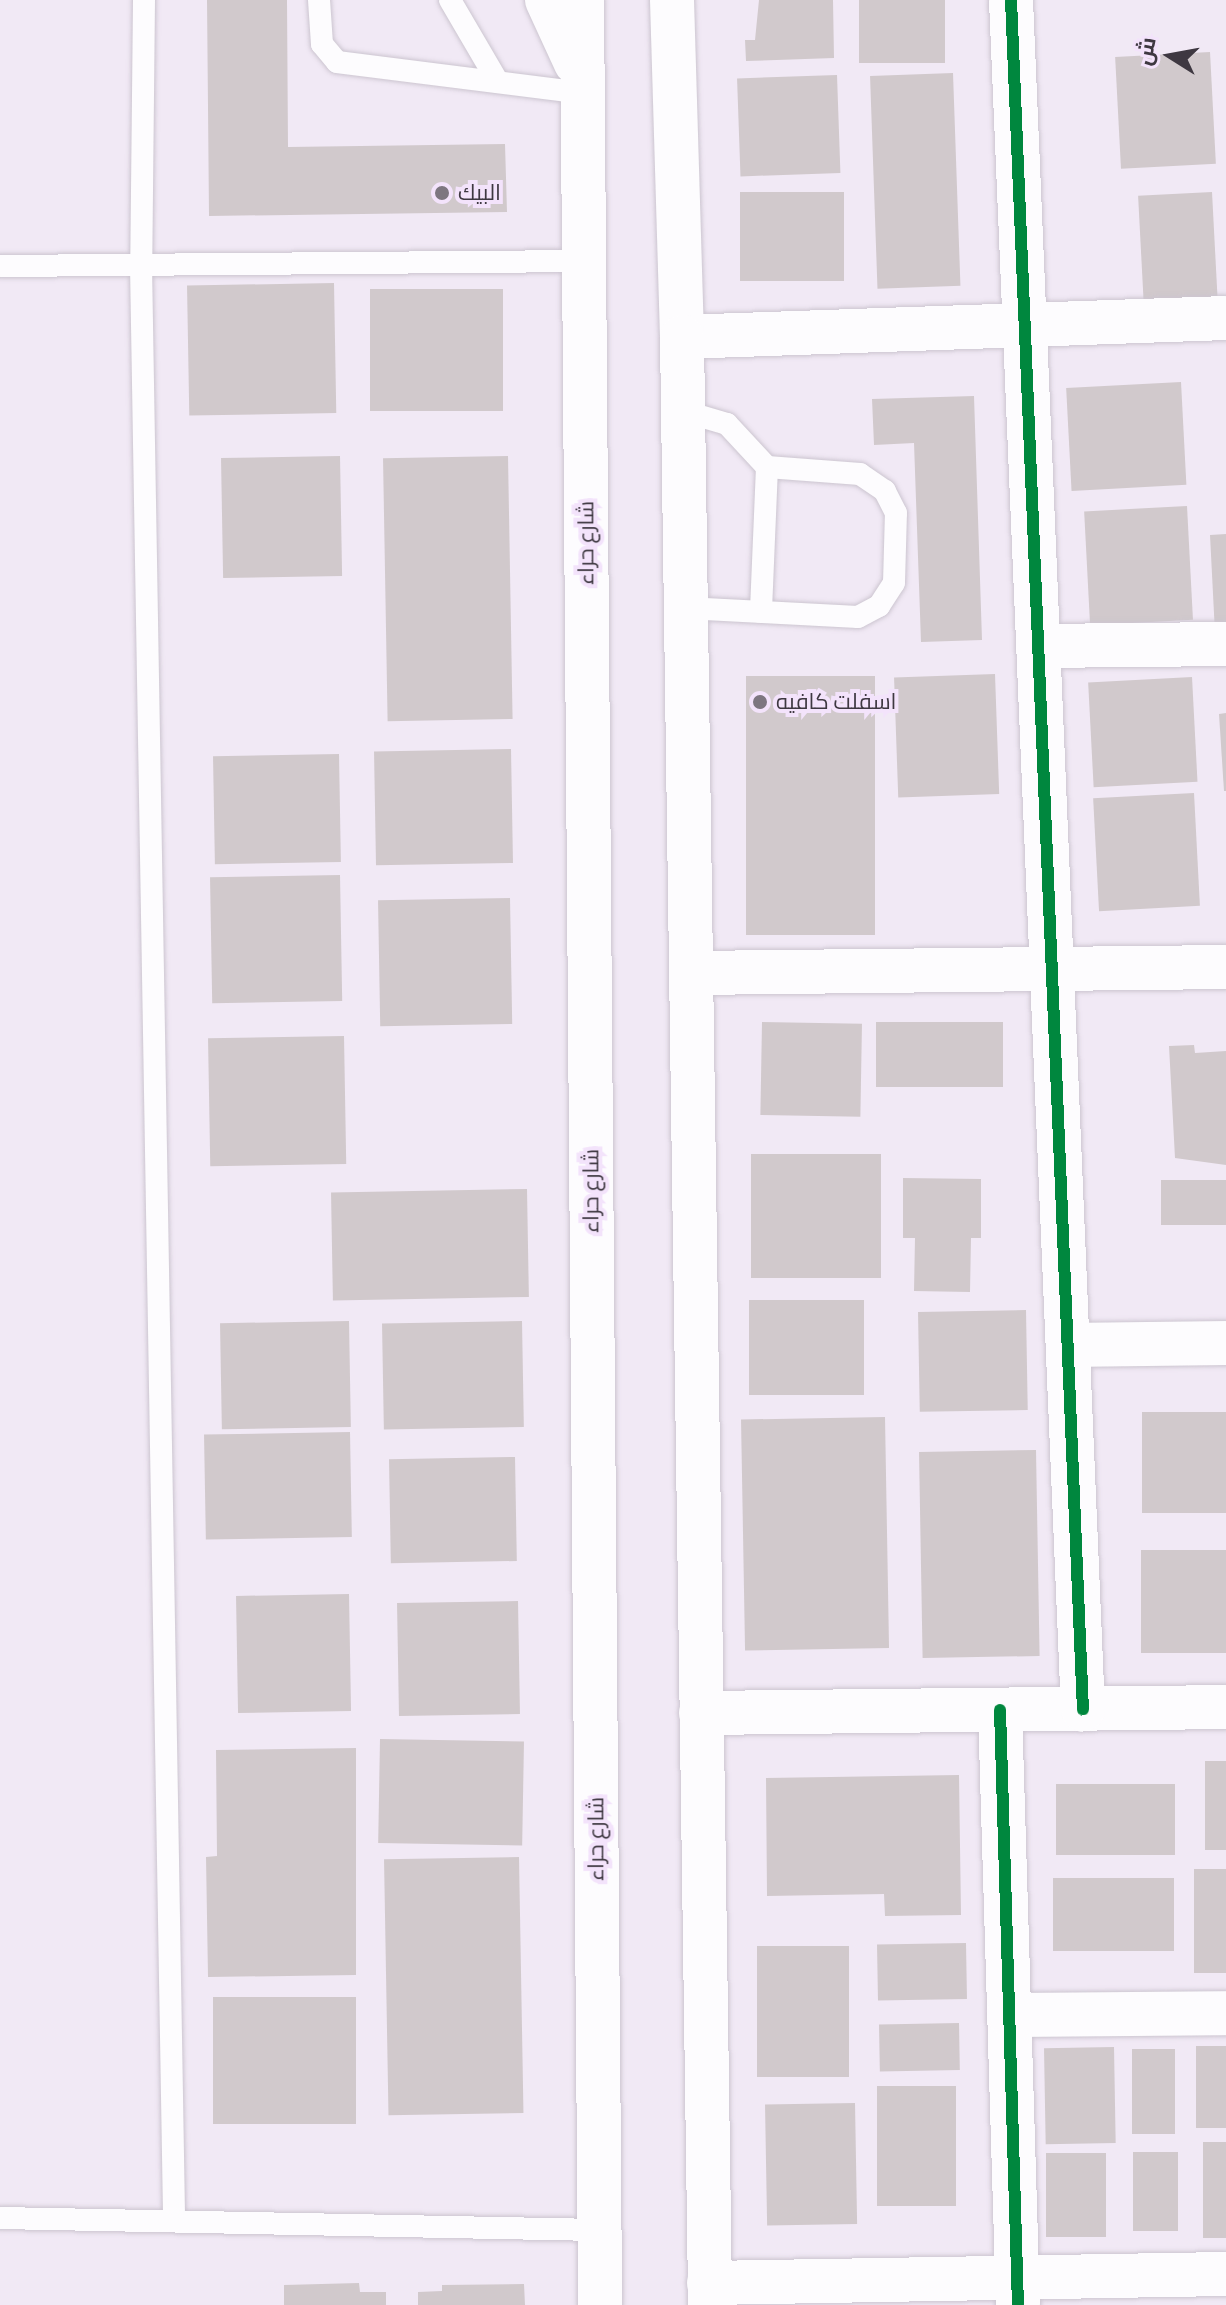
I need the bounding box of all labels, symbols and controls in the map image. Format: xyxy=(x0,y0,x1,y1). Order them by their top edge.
north arrow xyxy=(1130,16,1210,96)
text: ش xyxy=(1130,35,1162,68)
place label: البيك xyxy=(458,180,501,206)
marker: البيك xyxy=(433,184,451,202)
street label: شارع حراء xyxy=(573,501,599,585)
place label: اسفلت كافيه xyxy=(776,689,897,715)
marker: اسفلت كافيه xyxy=(751,693,769,711)
street label: شارع حراء xyxy=(578,1149,604,1233)
street label: شارع حراء xyxy=(583,1797,609,1881)

